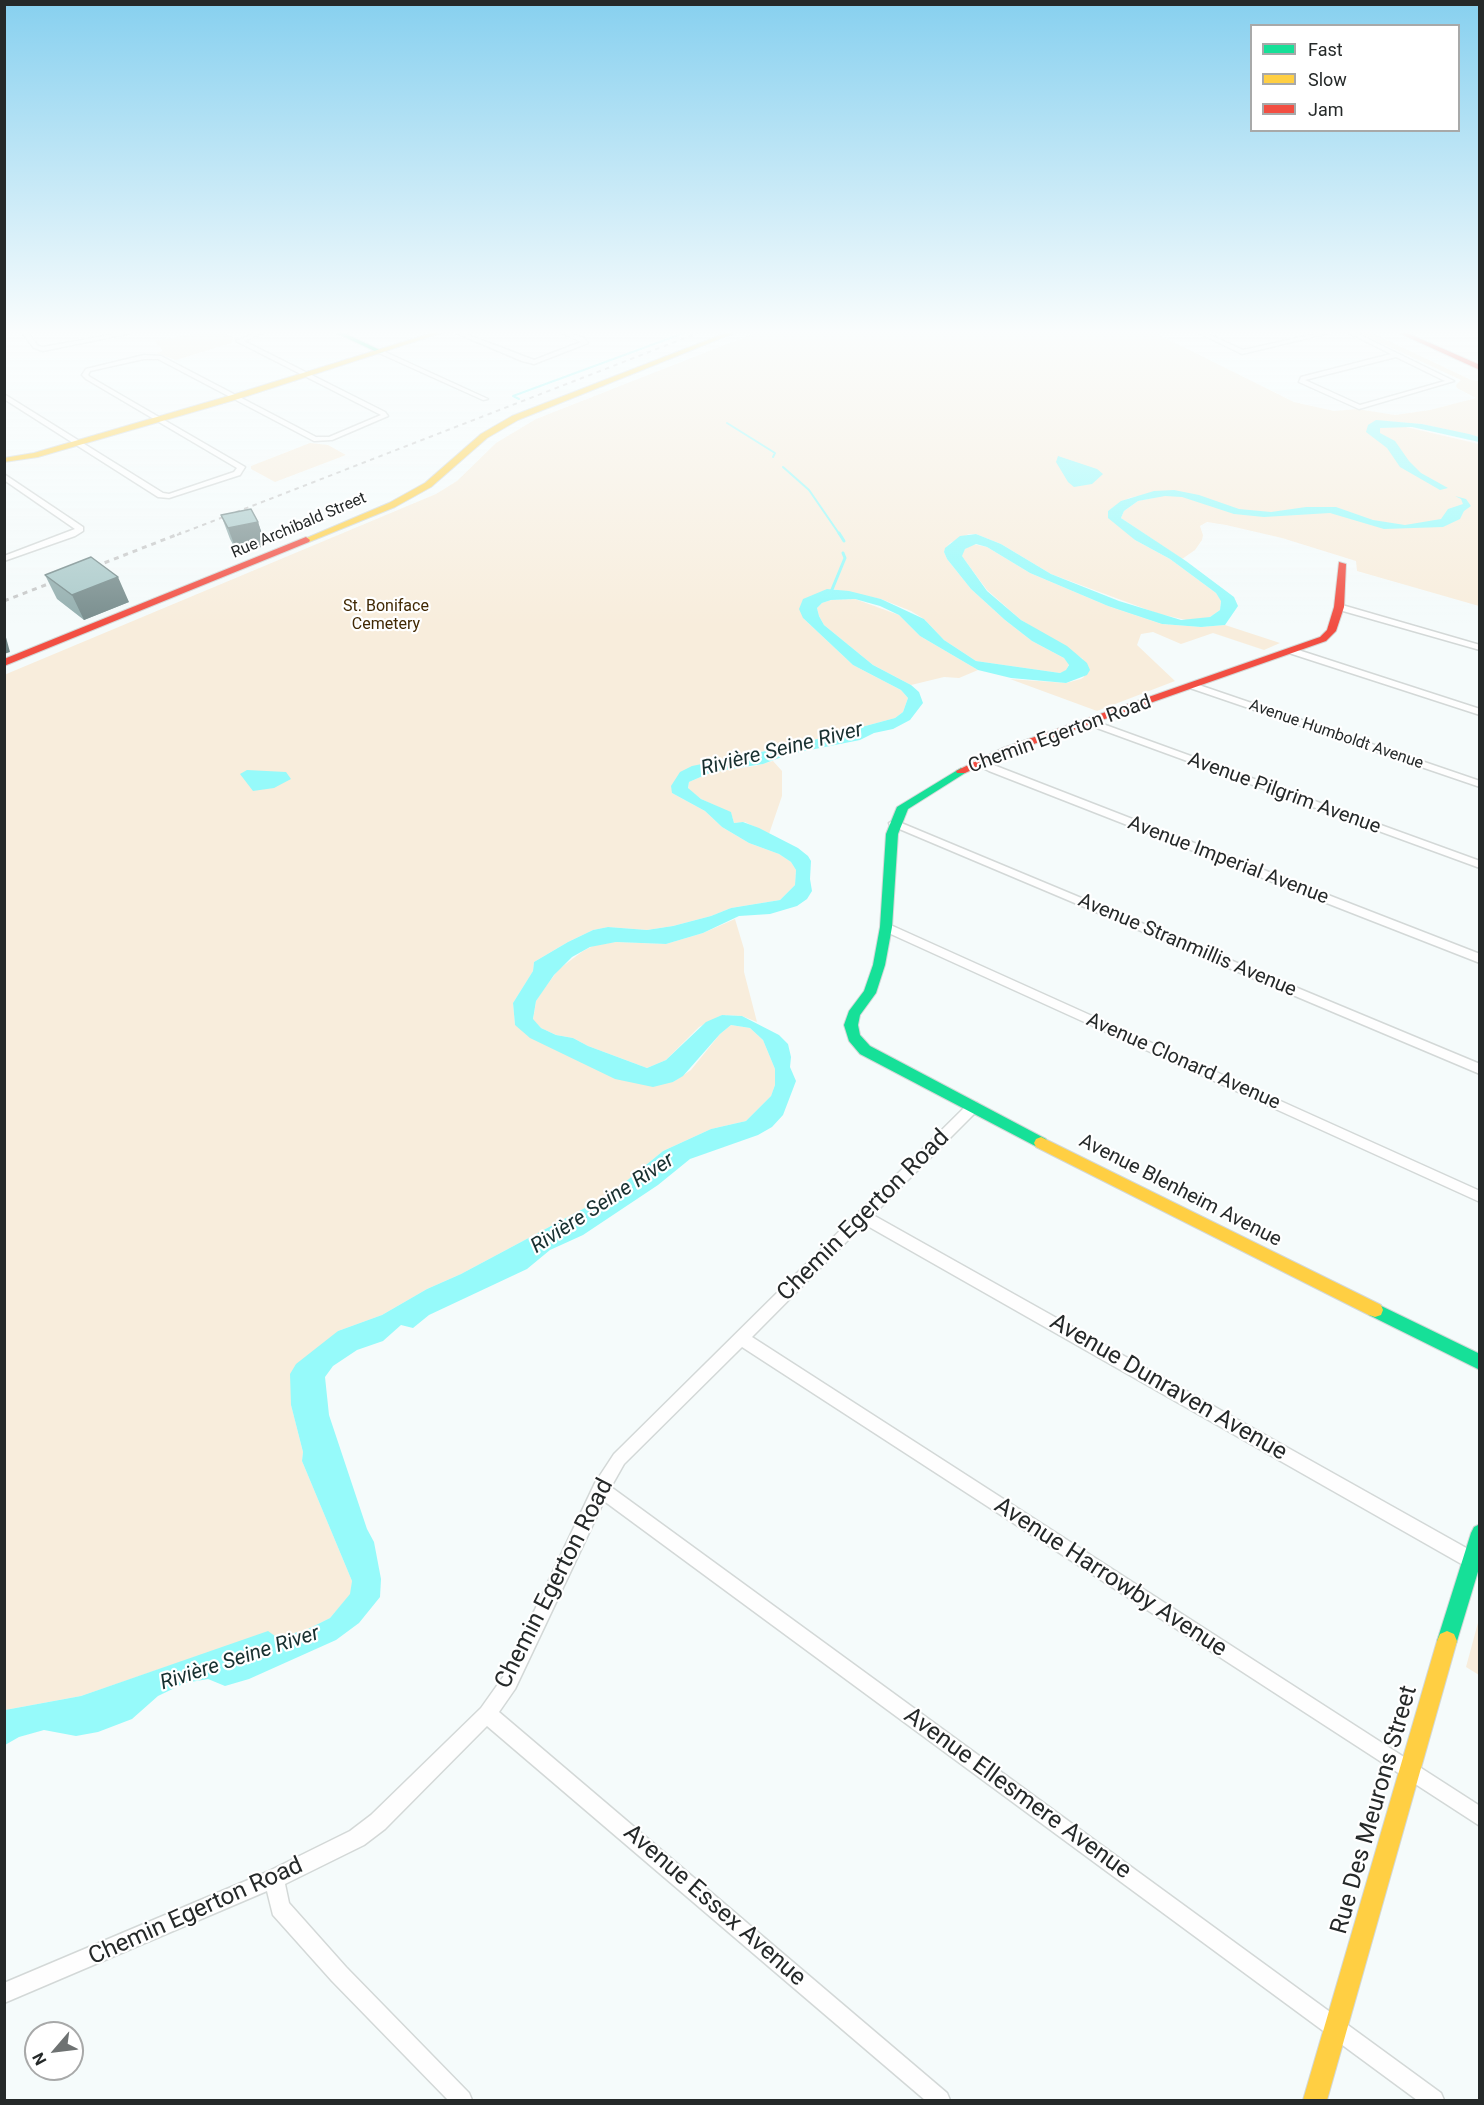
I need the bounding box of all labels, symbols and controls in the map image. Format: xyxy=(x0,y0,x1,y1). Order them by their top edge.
legend xyxy=(1250,24,1460,132)
text: Fast xyxy=(1308,39,1343,60)
text: Slow xyxy=(1308,69,1347,90)
text: Jam xyxy=(1308,99,1344,120)
street label: Rue Archibald Street xyxy=(229,489,369,563)
park label: St. Boniface Cemetery xyxy=(343,597,429,635)
street label: Chemin Egerton Road xyxy=(965,691,1155,779)
street label: Avenue Humboldt Avenue xyxy=(1246,696,1426,774)
water label: Rivière Seine River xyxy=(699,718,865,782)
street label: Avenue Pilgrim Avenue xyxy=(1184,748,1384,840)
street label: Avenue Imperial Avenue xyxy=(1124,812,1332,910)
street label: Avenue Stranmillis Avenue xyxy=(1074,889,1300,1003)
street label: Avenue Clonard Avenue xyxy=(1082,1008,1284,1116)
street label: Chemin Egerton Road xyxy=(772,1124,956,1308)
street label: Avenue Blenheim Avenue xyxy=(1075,1130,1285,1252)
water label: Rivière Seine River xyxy=(527,1148,679,1260)
street label: Avenue Dunraven Avenue xyxy=(1044,1308,1292,1468)
street label: Chemin Egerton Road xyxy=(490,1474,620,1694)
street label: Avenue Harrowby Avenue xyxy=(988,1492,1232,1664)
water label: Rivière Seine River xyxy=(157,1621,323,1697)
street label: Rue Des Meurons Street xyxy=(1326,1683,1424,1937)
street label: Avenue Ellesmere Avenue xyxy=(898,1702,1136,1886)
street label: Avenue Essex Avenue xyxy=(617,1819,811,1993)
street label: Chemin Egerton Road xyxy=(84,1852,308,1972)
north arrow xyxy=(24,2021,84,2081)
text: N xyxy=(28,2049,50,2068)

